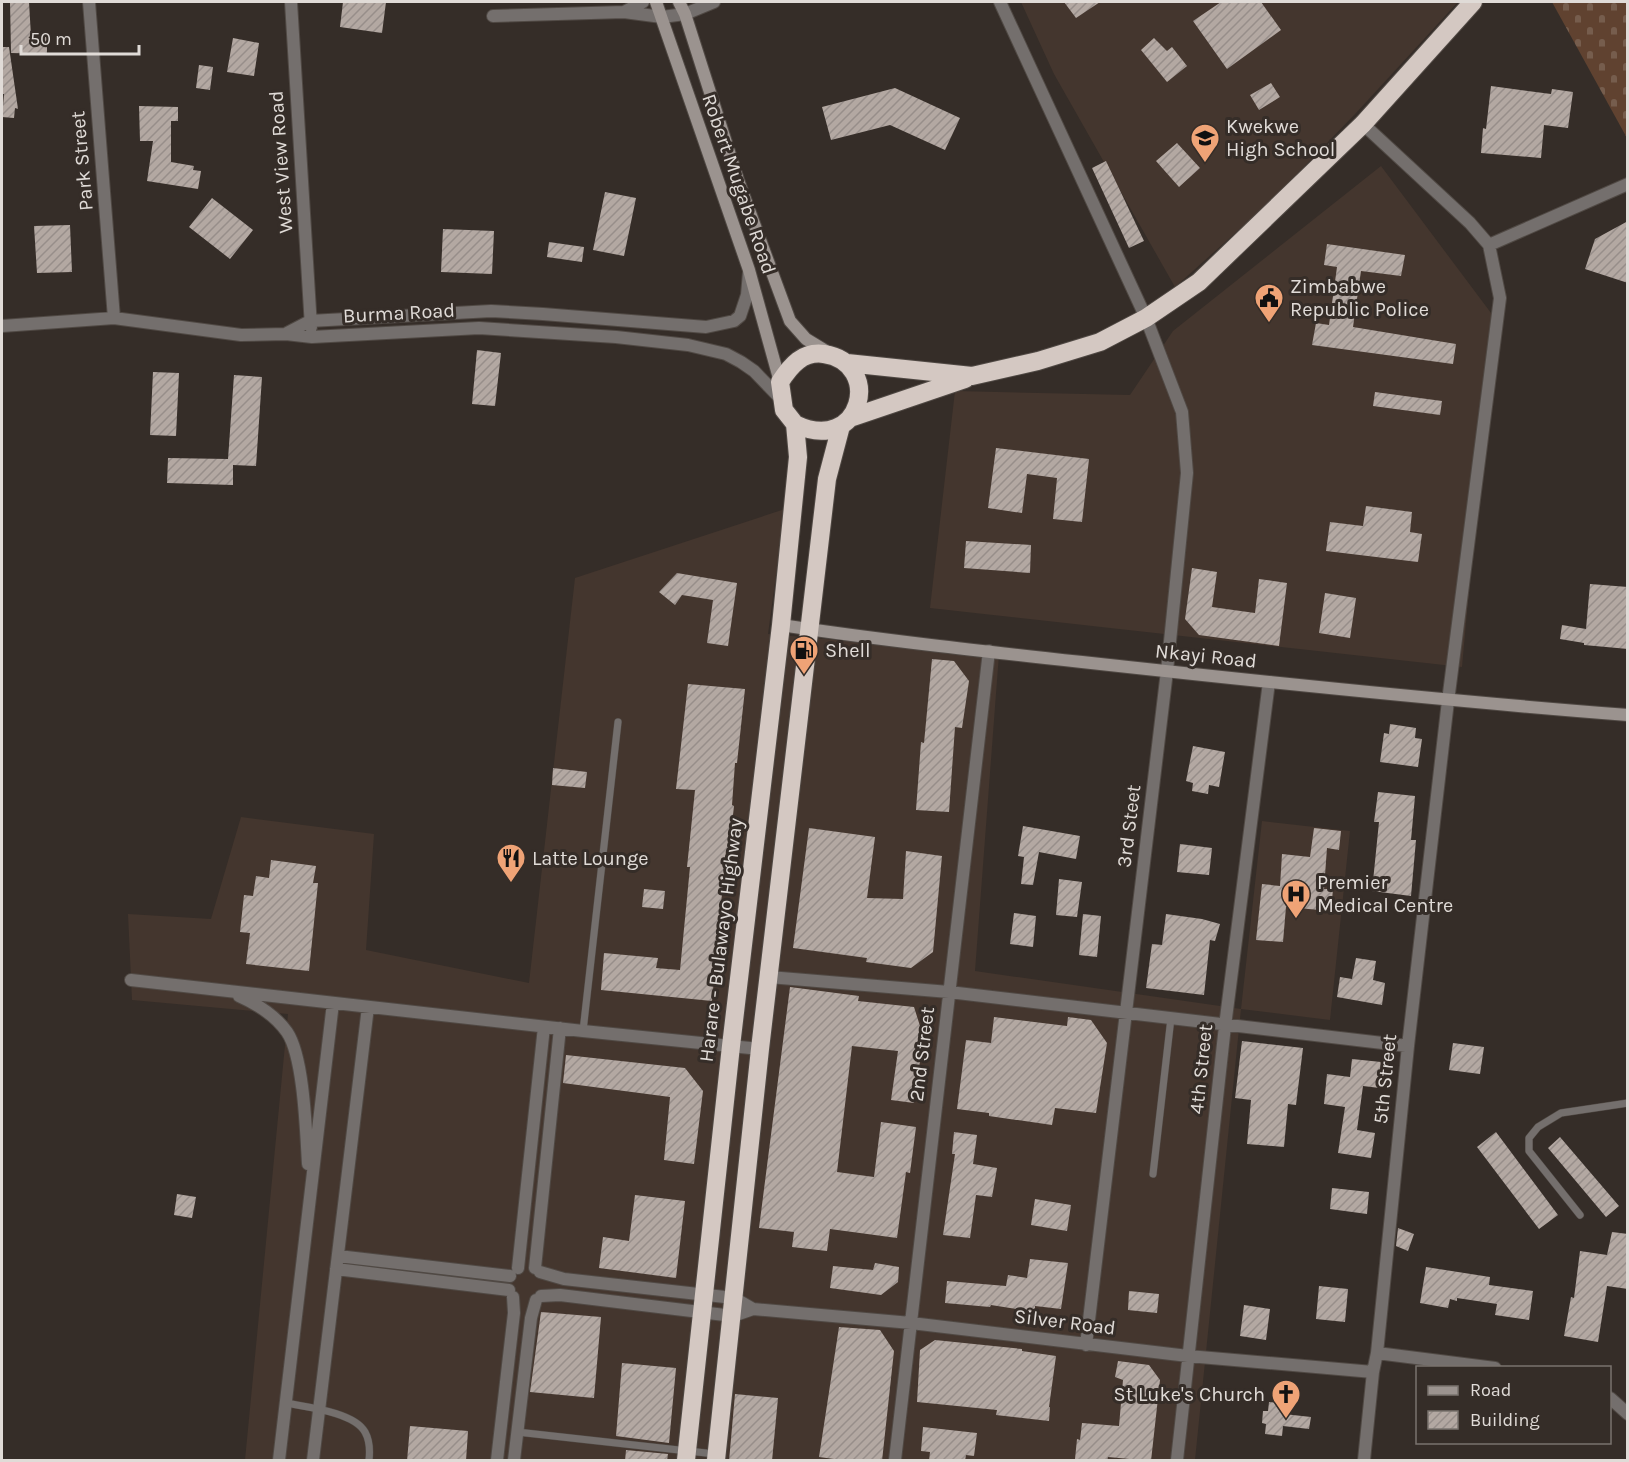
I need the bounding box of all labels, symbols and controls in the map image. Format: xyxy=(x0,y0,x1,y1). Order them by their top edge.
scale bar xyxy=(21,18,140,56)
text: 50 m xyxy=(30,28,72,50)
street label: West View Road xyxy=(265,90,297,234)
street label: Robert Mugabe Road xyxy=(697,91,781,277)
street label: Park Street xyxy=(66,110,98,212)
place label: Kwekwe High School xyxy=(1226,115,1335,161)
school or university icon: Kwekwe High School xyxy=(1189,122,1221,164)
place label: Zimbabwe Republic Police xyxy=(1290,275,1429,321)
public building icon: Zimbabwe Republic Police xyxy=(1253,282,1285,324)
street label: Burma Road xyxy=(342,299,456,327)
fuel station icon: Shell xyxy=(788,634,820,676)
place label: Shell xyxy=(825,639,871,662)
street label: Nkayi Road xyxy=(1154,639,1258,673)
street label: 3rd Steet xyxy=(1113,783,1146,869)
street label: Harare - Bulawayo Highway xyxy=(695,817,747,1063)
restaurant icon: Latte Lounge xyxy=(495,842,527,884)
place label: Latte Lounge xyxy=(532,847,648,870)
place label: Premier Medical Centre xyxy=(1317,871,1453,917)
hospital icon: Premier Medical Centre xyxy=(1280,878,1312,920)
street label: 2nd Street xyxy=(905,1005,939,1103)
street label: 4th Street xyxy=(1185,1022,1217,1115)
street label: 5th Street xyxy=(1369,1032,1401,1125)
street label: Silver Road xyxy=(1013,1304,1117,1340)
legend xyxy=(1416,1366,1611,1444)
church icon: St Luke's Church xyxy=(1270,1378,1302,1420)
text: Road xyxy=(1470,1379,1511,1401)
place label: St Luke's Church xyxy=(1114,1383,1265,1406)
text: Building xyxy=(1470,1409,1540,1431)

